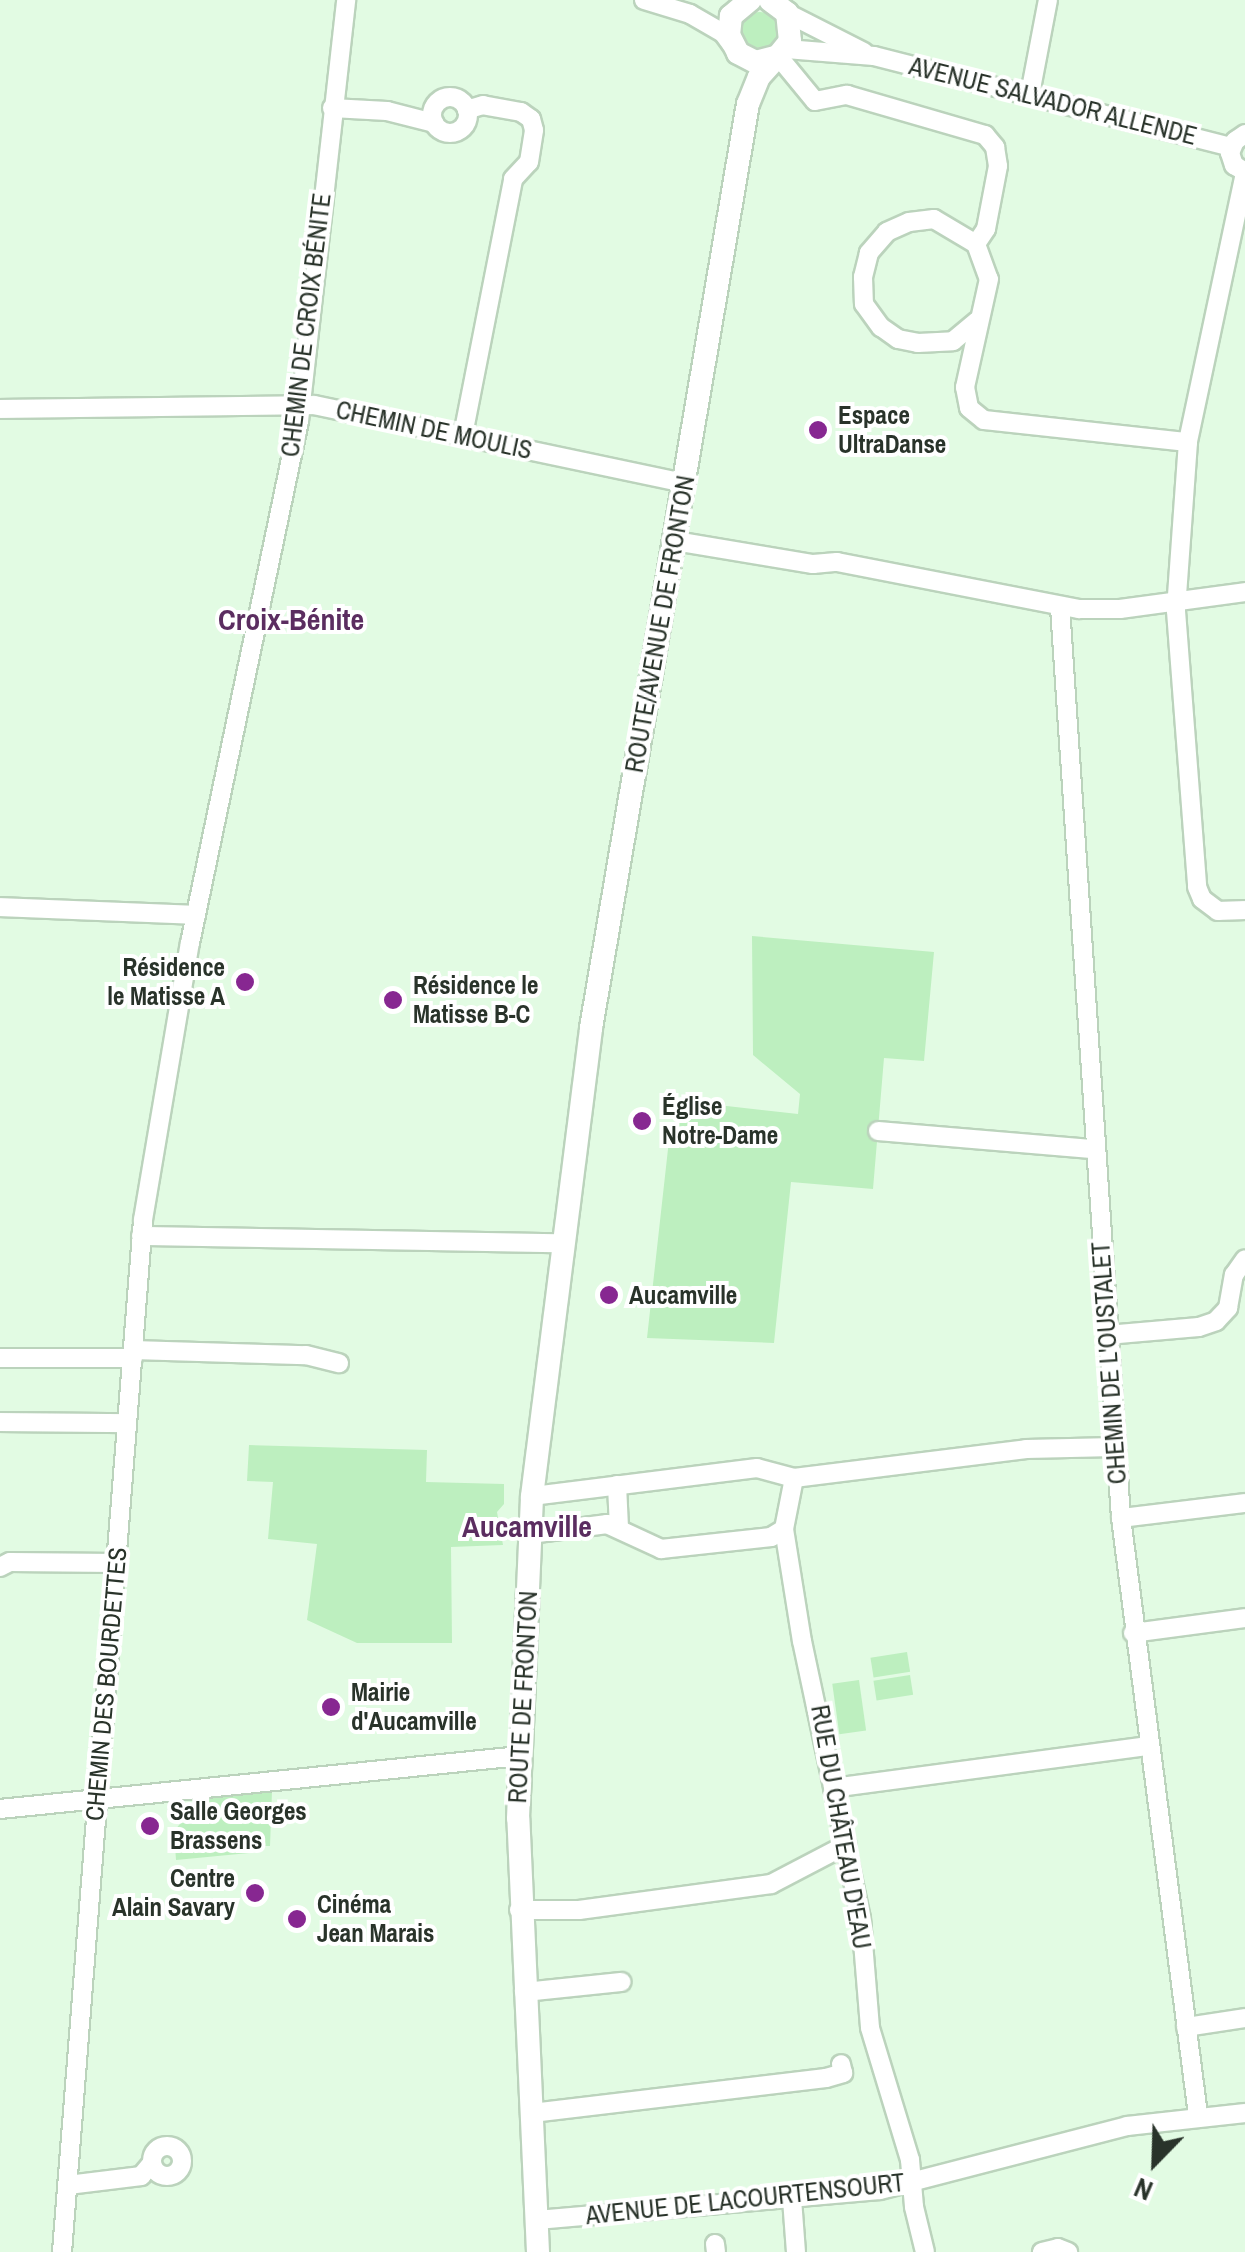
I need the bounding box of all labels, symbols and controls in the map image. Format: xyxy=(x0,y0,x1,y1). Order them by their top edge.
street label: AVENUE SALVADOR ALLENDE xyxy=(906,51,1200,151)
street label: CHEMIN DE CROIX BÉNITE xyxy=(275,191,337,459)
street label: CHEMIN DE MOULIS xyxy=(333,395,535,465)
place label: Espace UltraDanse xyxy=(838,401,946,460)
marker: Espace UltraDanse xyxy=(807,419,829,441)
street label: ROUTE/AVENUE DE FRONTON xyxy=(619,473,701,775)
district label: Croix-Bénite xyxy=(218,601,364,637)
place label: Résidence le Matisse A xyxy=(107,953,225,1012)
marker: Résidence le Matisse A xyxy=(234,971,256,993)
place label: Résidence le Matisse B-C xyxy=(413,971,538,1030)
marker: Résidence le Matisse B-C xyxy=(382,989,404,1011)
place label: Église Notre-Dame xyxy=(662,1092,778,1151)
marker: Église Notre-Dame xyxy=(631,1110,653,1132)
street label: CHEMIN DE L'OUSTALET xyxy=(1086,1241,1132,1485)
place label: Aucamville xyxy=(629,1280,737,1310)
marker: Aucamville xyxy=(598,1284,620,1306)
district label: Aucamville xyxy=(462,1508,592,1544)
street label: CHEMIN DES BOURDETTES xyxy=(79,1546,133,1822)
street label: ROUTE DE FRONTON xyxy=(502,1590,544,1804)
place label: Mairie d'Aucamville xyxy=(351,1678,477,1737)
marker: Mairie d'Aucamville xyxy=(320,1696,342,1718)
street label: RUE DU CHÂTEAU D'EAU xyxy=(805,1703,877,1951)
place label: Salle Georges Brassens xyxy=(170,1797,307,1856)
marker: Salle Georges Brassens xyxy=(139,1815,161,1837)
place label: Centre Alain Savary xyxy=(112,1864,235,1923)
marker: Centre Alain Savary xyxy=(244,1882,266,1904)
place label: Cinéma Jean Marais xyxy=(317,1890,434,1949)
marker: Cinéma Jean Marais xyxy=(286,1908,308,1930)
north arrow xyxy=(1105,2112,1205,2212)
street label: AVENUE DE LACOURTENSOURT xyxy=(584,2167,906,2231)
text: N xyxy=(1128,2169,1158,2210)

